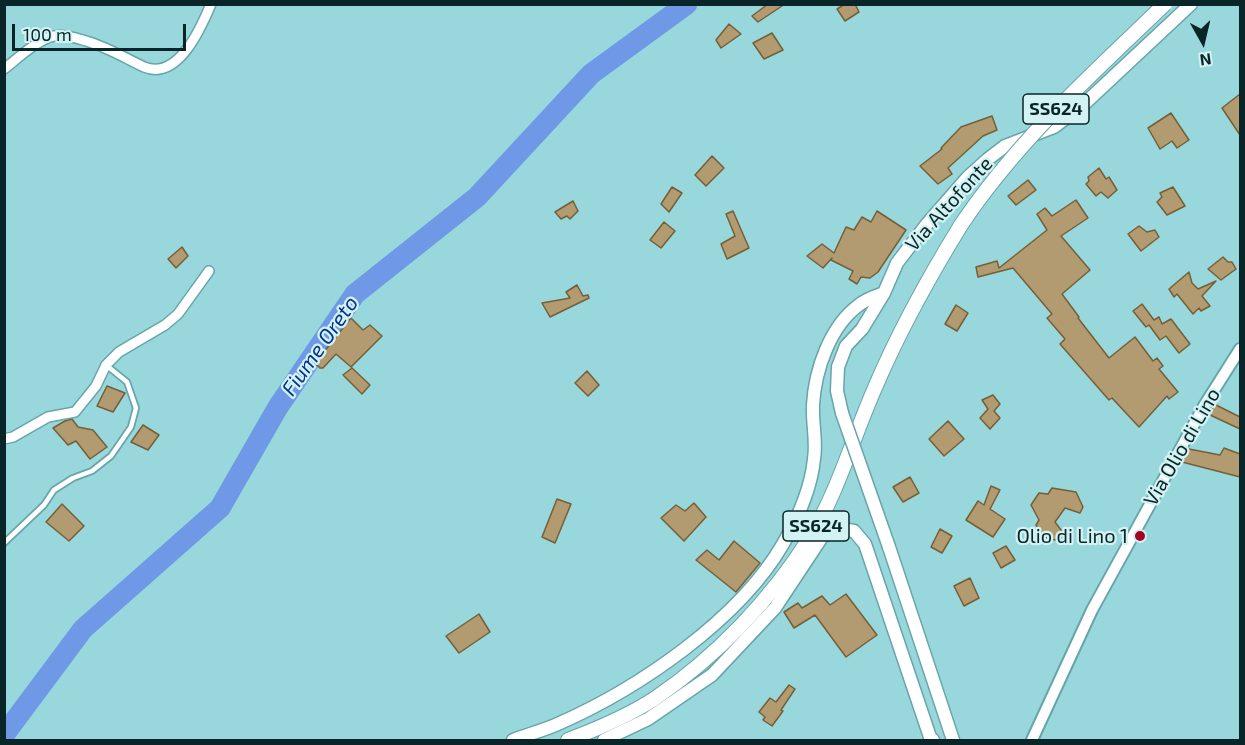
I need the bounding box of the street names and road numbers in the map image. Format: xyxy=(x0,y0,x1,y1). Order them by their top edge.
road number: SS624 xyxy=(1023,94,1089,124)
street label: Via Altofonte xyxy=(900,152,998,256)
street label: Via Olio di Lino xyxy=(1139,384,1225,510)
road number: SS624 xyxy=(783,511,849,541)

